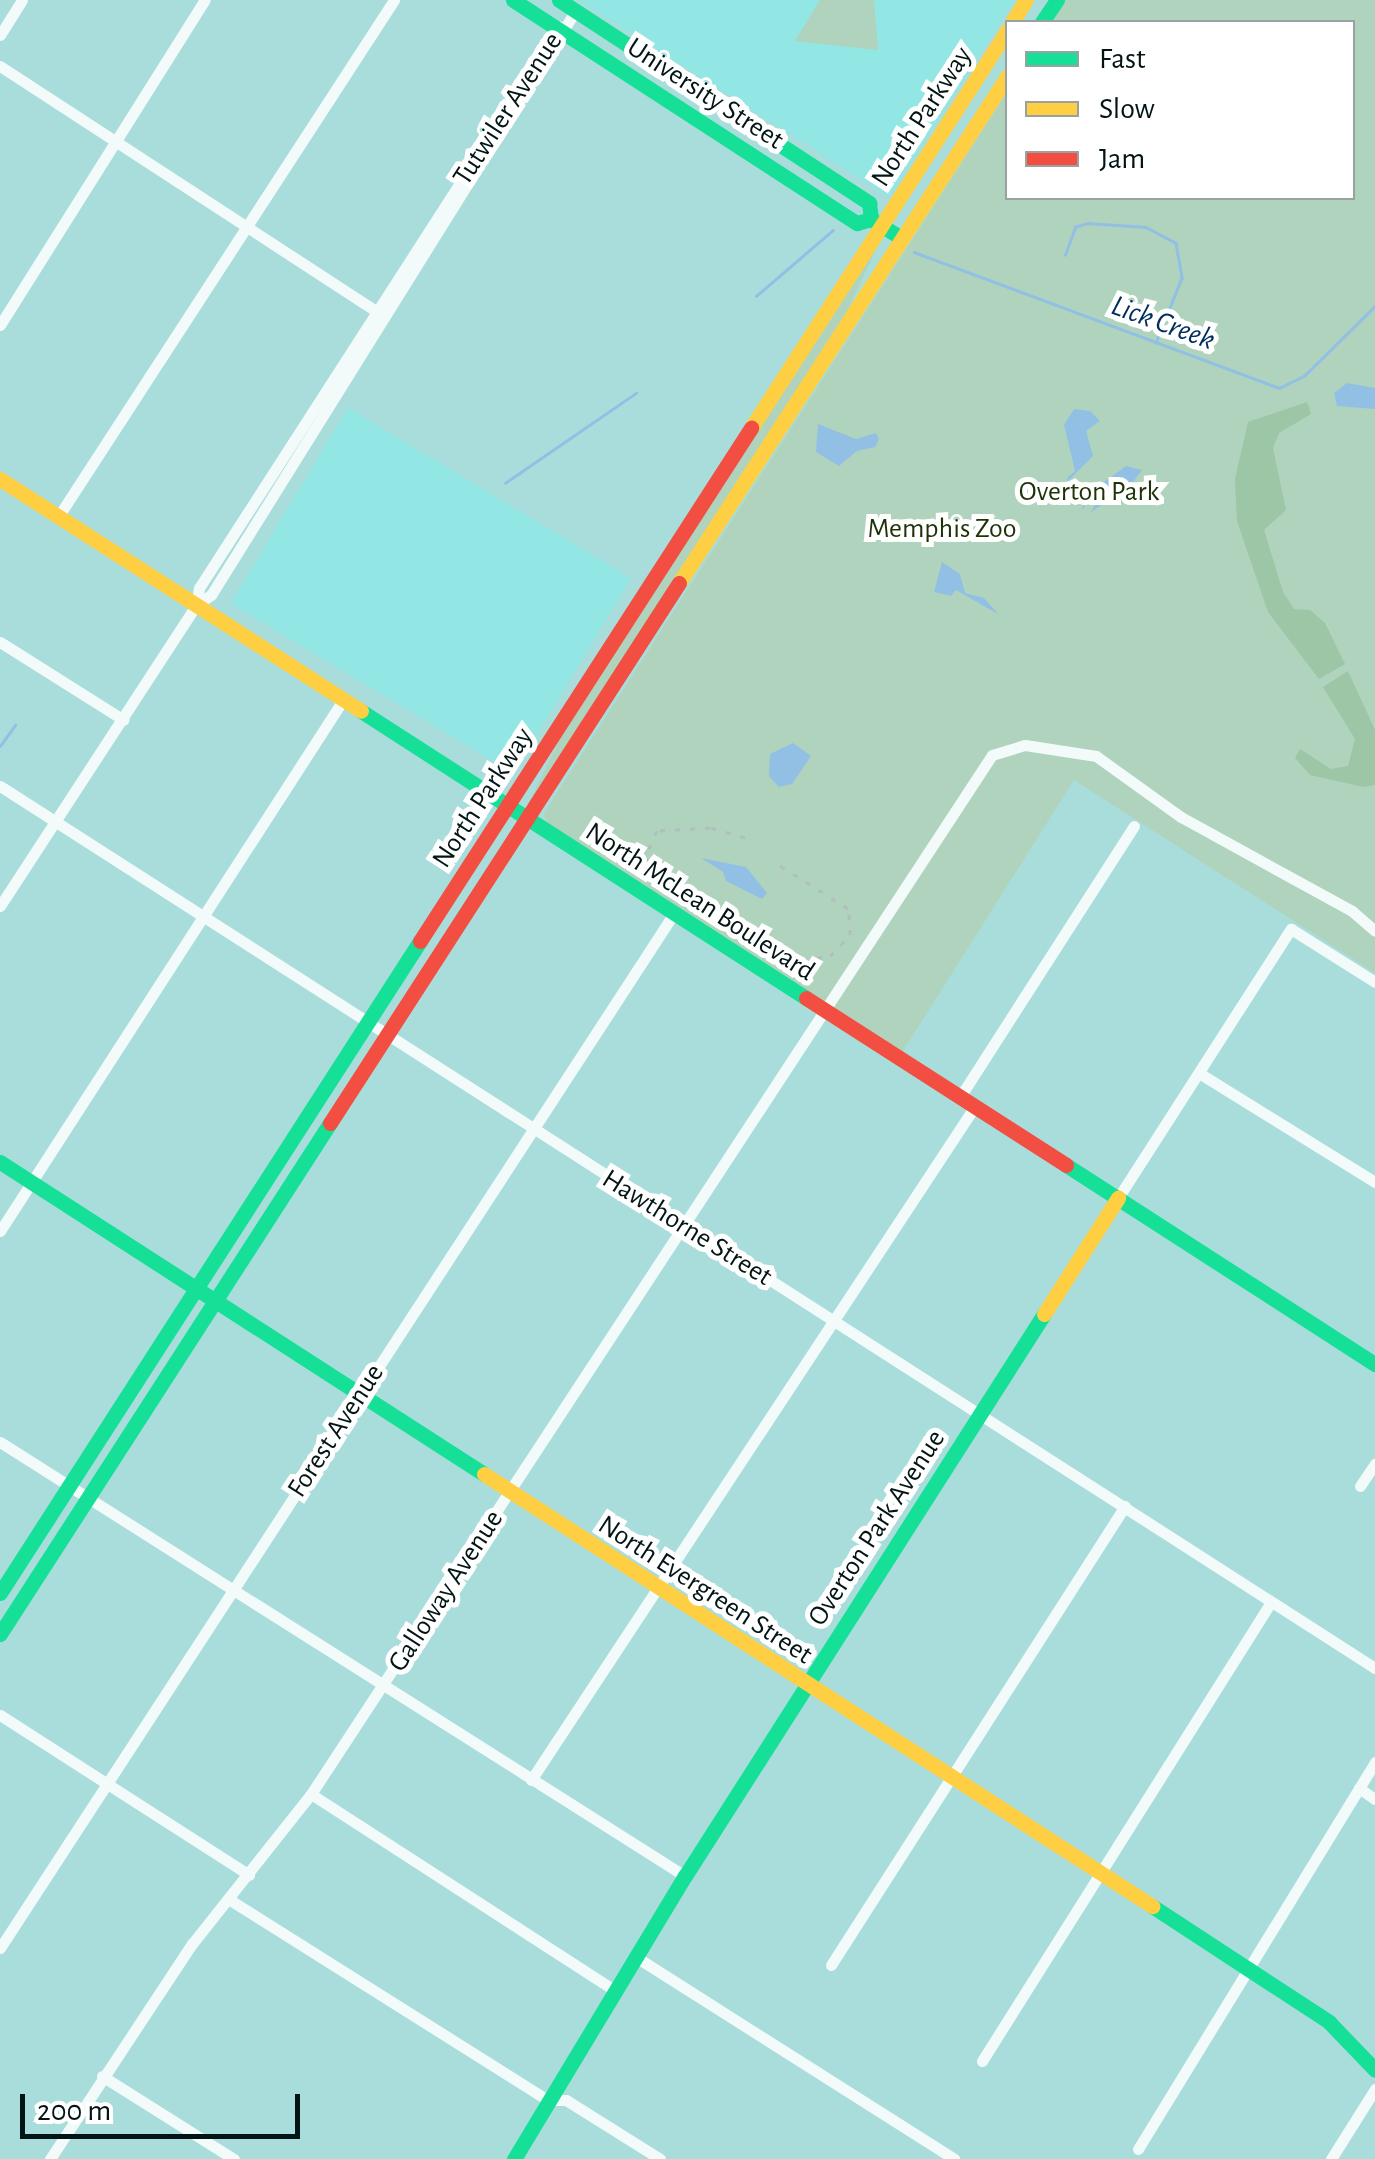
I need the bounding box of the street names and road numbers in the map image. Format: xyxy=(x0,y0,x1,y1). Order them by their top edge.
street label: Tutwiler Avenue xyxy=(446,26,570,192)
street label: University Street xyxy=(620,31,790,157)
street label: North Parkway xyxy=(864,41,980,193)
street label: North Parkway xyxy=(425,722,541,874)
street label: North McLean Boulevard xyxy=(579,815,821,989)
street label: Hawthorne Street xyxy=(596,1162,778,1294)
street label: Forest Avenue xyxy=(280,1358,392,1504)
street label: Overton Park Avenue xyxy=(801,1424,953,1632)
street label: Galloway Avenue xyxy=(381,1504,511,1678)
street label: North Evergreen Street xyxy=(592,1508,818,1672)

